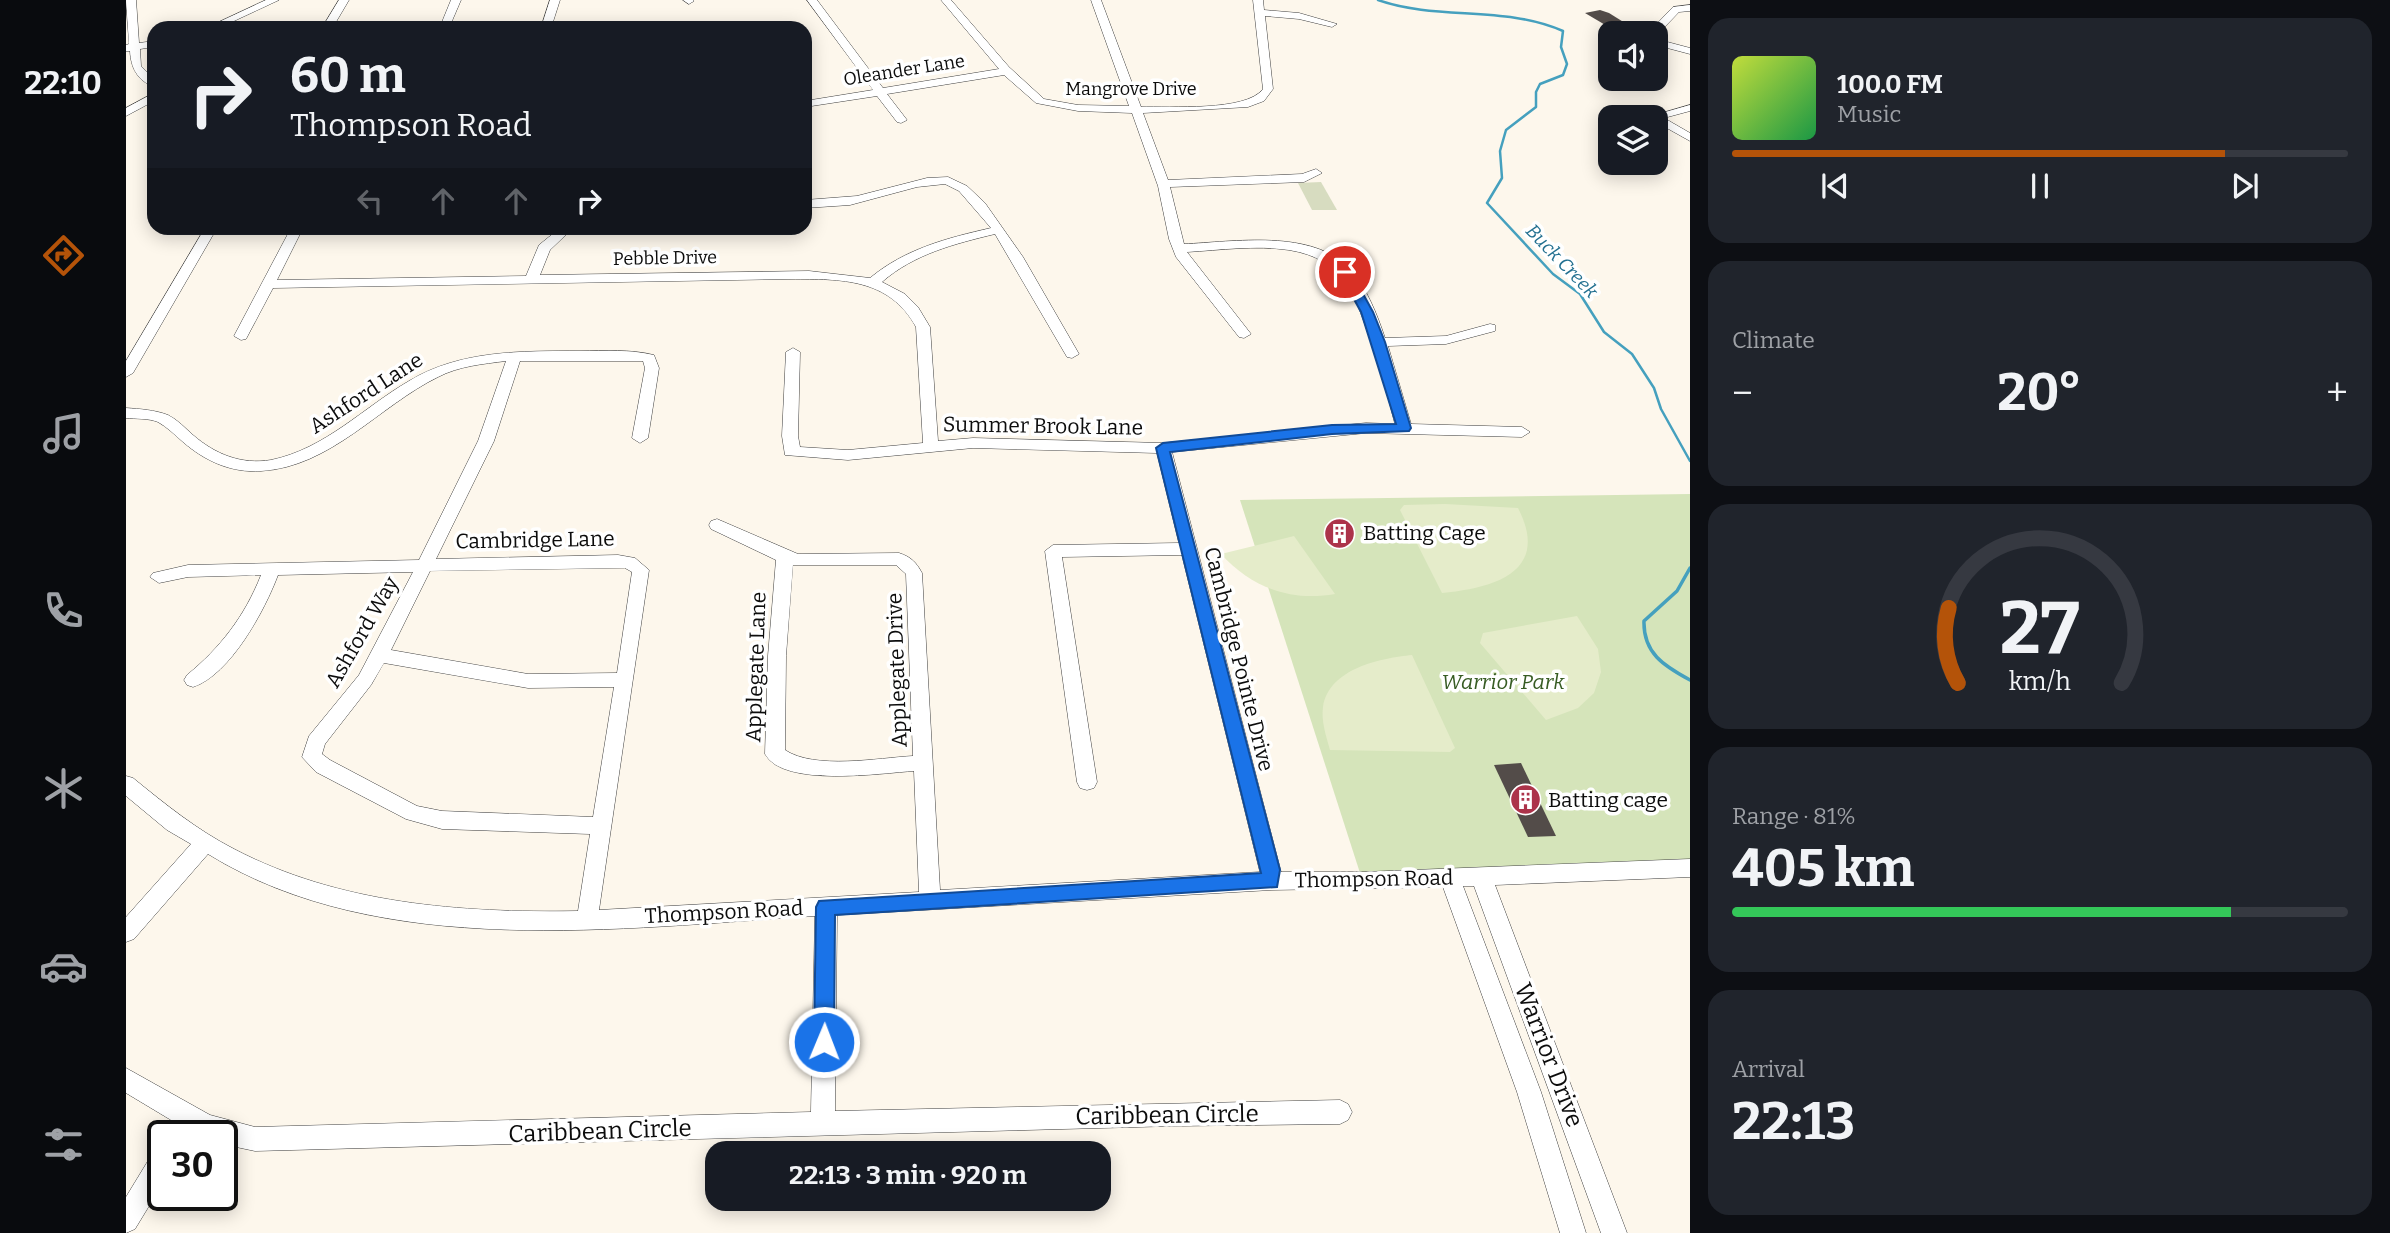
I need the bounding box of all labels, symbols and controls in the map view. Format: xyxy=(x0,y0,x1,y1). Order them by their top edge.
map controls xyxy=(1598,21,1668,175)
button: sound xyxy=(1598,21,1668,91)
text: 60 m xyxy=(290,46,406,105)
icon: right xyxy=(175,49,266,140)
street label: Oleander Lane xyxy=(842,50,966,90)
text: 22:10 xyxy=(24,64,102,102)
text: 100.0 FM xyxy=(1837,69,1943,100)
street label: Mangrove Drive xyxy=(1065,78,1197,100)
text: Music xyxy=(1837,100,1901,128)
button: layers xyxy=(1598,105,1668,175)
text: Thompson Road xyxy=(290,106,532,144)
icon: previous xyxy=(1816,167,1854,205)
icon: pause xyxy=(2021,167,2059,205)
icon: next xyxy=(2226,167,2264,205)
icon: left xyxy=(351,182,389,220)
icon: ahead xyxy=(424,182,462,220)
icon: ahead xyxy=(497,182,535,220)
icon: right xyxy=(570,182,608,220)
water label: Buck Creek xyxy=(1521,219,1603,303)
icon: directions xyxy=(39,231,88,280)
pin xyxy=(1315,242,1375,302)
street label: Pebble Drive xyxy=(613,246,717,270)
icon: arrive xyxy=(1326,253,1364,291)
text: Climate xyxy=(1732,326,1815,354)
street label: Ashford Lane xyxy=(304,347,428,439)
text: 20° xyxy=(1997,361,2082,424)
text: − xyxy=(1732,370,1753,416)
text: + xyxy=(2326,370,2348,416)
icon: music xyxy=(39,409,88,458)
street label: Summer Brook Lane xyxy=(943,411,1143,441)
building icon: Batting Cage xyxy=(1323,516,1357,550)
place label: Batting Cage xyxy=(1363,520,1486,546)
street label: Cambridge Lane xyxy=(455,526,615,554)
street label: Cambridge Pointe Drive xyxy=(1199,544,1279,774)
street label: Ashford Way xyxy=(320,571,405,692)
text: 27 xyxy=(2000,585,2080,672)
icon: phone xyxy=(39,586,88,635)
street label: Applegate Lane xyxy=(740,591,772,743)
street label: Applegate Drive xyxy=(881,592,913,748)
text: km/h xyxy=(2009,666,2071,696)
park label: Warrior Park xyxy=(1441,669,1565,695)
icon: climate xyxy=(39,764,88,813)
building icon: Batting cage xyxy=(1508,783,1542,817)
place label: Batting cage xyxy=(1548,787,1668,813)
text: Range · 81% xyxy=(1732,802,1856,830)
text: 405 km xyxy=(1732,837,1914,900)
street label: Thompson Road xyxy=(1294,865,1454,893)
street label: Thompson Road xyxy=(644,895,804,929)
icon: car xyxy=(39,942,88,991)
street label: Warrior Drive xyxy=(1509,979,1589,1131)
position arrow xyxy=(787,1005,861,1079)
text: Arrival xyxy=(1732,1055,1805,1083)
text: 22:13 xyxy=(1732,1090,1855,1153)
street label: Caribbean Circle xyxy=(1075,1099,1259,1131)
street label: Caribbean Circle xyxy=(508,1114,692,1148)
icon: filters xyxy=(39,1120,88,1169)
speed limit sign: 30 xyxy=(147,1120,238,1211)
text: 22:13 · 3 min · 920 m xyxy=(789,1160,1027,1191)

